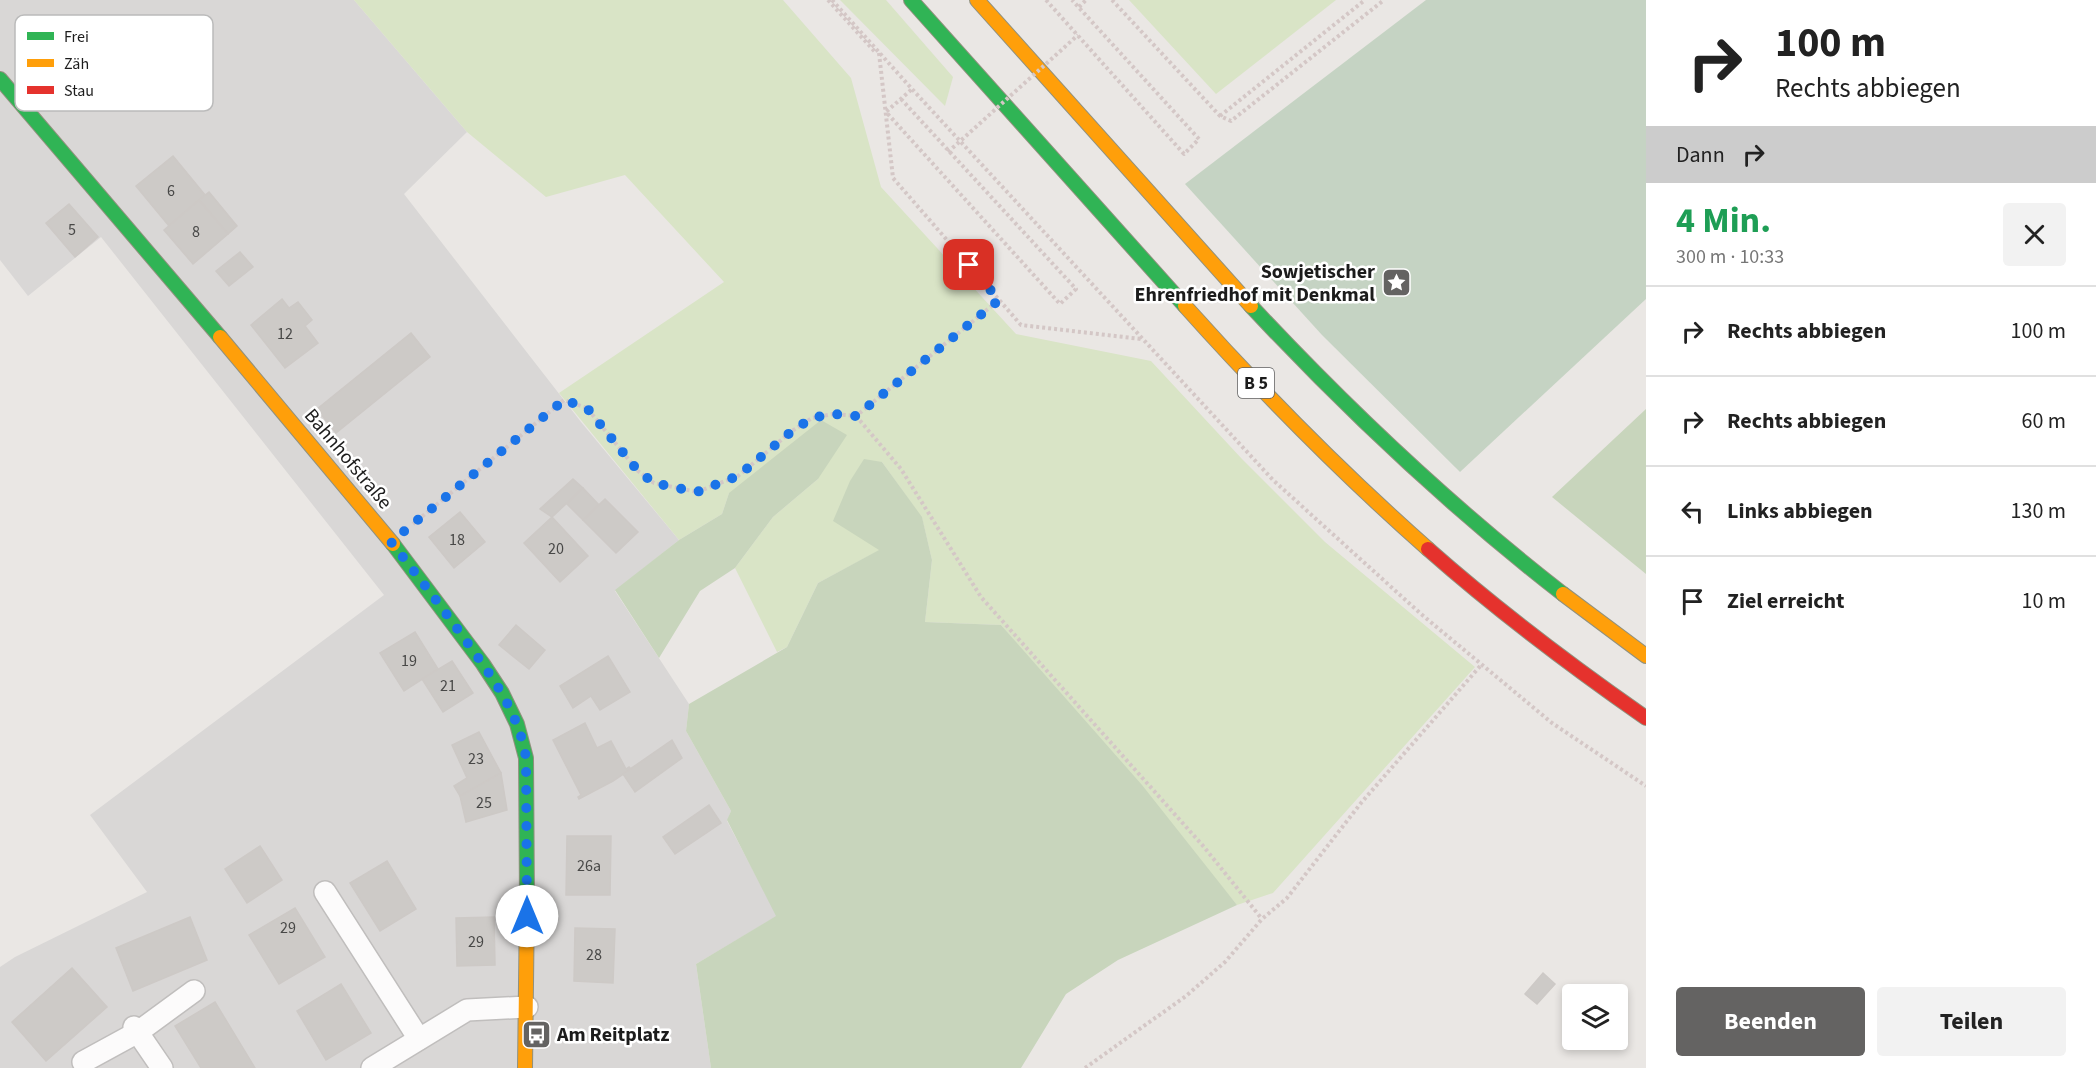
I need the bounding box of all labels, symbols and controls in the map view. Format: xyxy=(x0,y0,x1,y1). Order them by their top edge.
text: 100 m xyxy=(1775,13,1886,73)
legend xyxy=(15,15,213,111)
icon: right xyxy=(1676,24,1754,102)
text: Frei xyxy=(64,26,89,48)
text: Zäh xyxy=(64,53,89,75)
text: Rechts abbiegen xyxy=(1775,69,1961,108)
text: Stau xyxy=(64,80,94,102)
icon: right xyxy=(1737,138,1770,171)
text: Dann xyxy=(1676,139,1725,171)
house number: 6 xyxy=(167,180,175,202)
text: 4 Min. xyxy=(1676,195,1771,246)
button: close xyxy=(2003,203,2066,266)
house number: 5 xyxy=(68,219,76,241)
house number: 8 xyxy=(192,221,200,243)
pin xyxy=(943,239,994,290)
text: 300 m · 10:33 xyxy=(1676,243,1784,271)
icon: arrive xyxy=(952,248,985,281)
place label: Sowjetischer Ehrenfriedhof mit Denkmal xyxy=(1135,258,1375,309)
place icon: Sowjetischer Ehrenfriedhof mit Denkmal xyxy=(1380,267,1412,299)
icon: right xyxy=(1676,315,1709,348)
text: Rechts abbiegen xyxy=(1727,315,1886,347)
text: 100 m xyxy=(2011,315,2066,347)
house number: 12 xyxy=(277,323,293,345)
road number: B 5 xyxy=(1238,368,1274,398)
street label: Bahnhofstraße xyxy=(297,403,399,515)
icon: right xyxy=(1676,405,1709,438)
text: Rechts abbiegen xyxy=(1727,405,1886,437)
text: 60 m xyxy=(2021,405,2066,437)
icon: left xyxy=(1676,495,1709,528)
text: Links abbiegen xyxy=(1727,495,1873,527)
text: 130 m xyxy=(2011,495,2066,527)
house number: 18 xyxy=(449,529,465,551)
house number: 20 xyxy=(548,538,564,560)
icon: arrive xyxy=(1676,585,1709,618)
text: Ziel erreicht xyxy=(1727,585,1845,617)
text: 10 m xyxy=(2021,585,2066,617)
house number: 19 xyxy=(401,650,417,672)
house number: 21 xyxy=(440,675,456,697)
house number: 23 xyxy=(468,748,484,770)
house number: 25 xyxy=(476,792,492,814)
house number: 26a xyxy=(577,855,601,877)
position arrow xyxy=(495,884,559,948)
house number: 29 xyxy=(280,917,296,939)
house number: 29 xyxy=(468,931,484,953)
house number: 28 xyxy=(586,944,602,966)
map controls xyxy=(1562,984,1628,1050)
button: layers xyxy=(1562,984,1628,1050)
button: Beenden xyxy=(1676,987,1865,1056)
button: Teilen xyxy=(1877,987,2066,1056)
bus stop icon: Am Reitplatz xyxy=(520,1019,552,1051)
place label: Am Reitplatz xyxy=(556,1021,669,1049)

